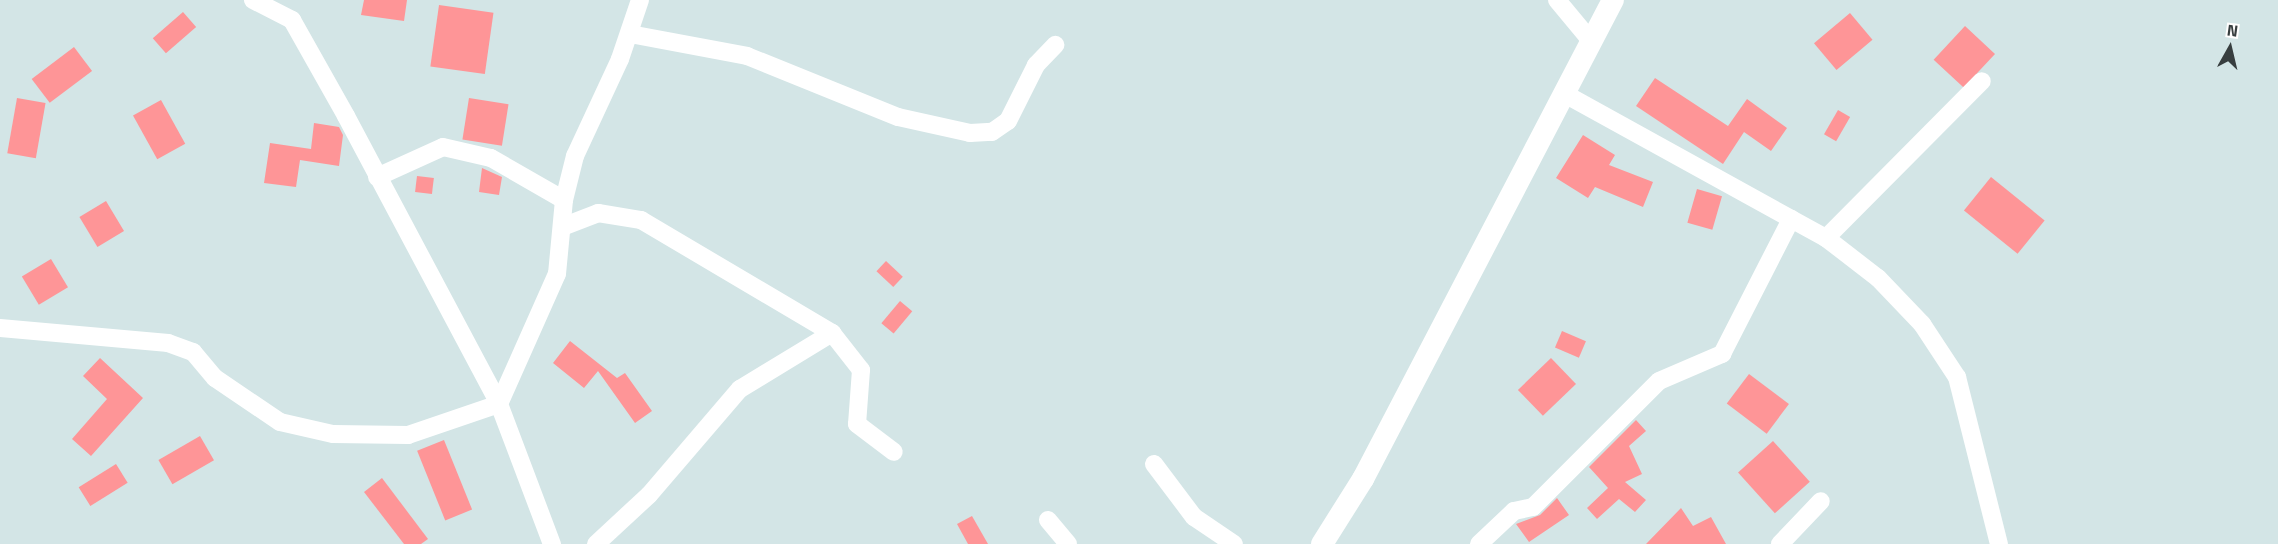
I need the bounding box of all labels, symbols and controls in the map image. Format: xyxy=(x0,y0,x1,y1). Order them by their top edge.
north arrow xyxy=(2200,18,2260,78)
text: N xyxy=(2225,18,2240,43)

